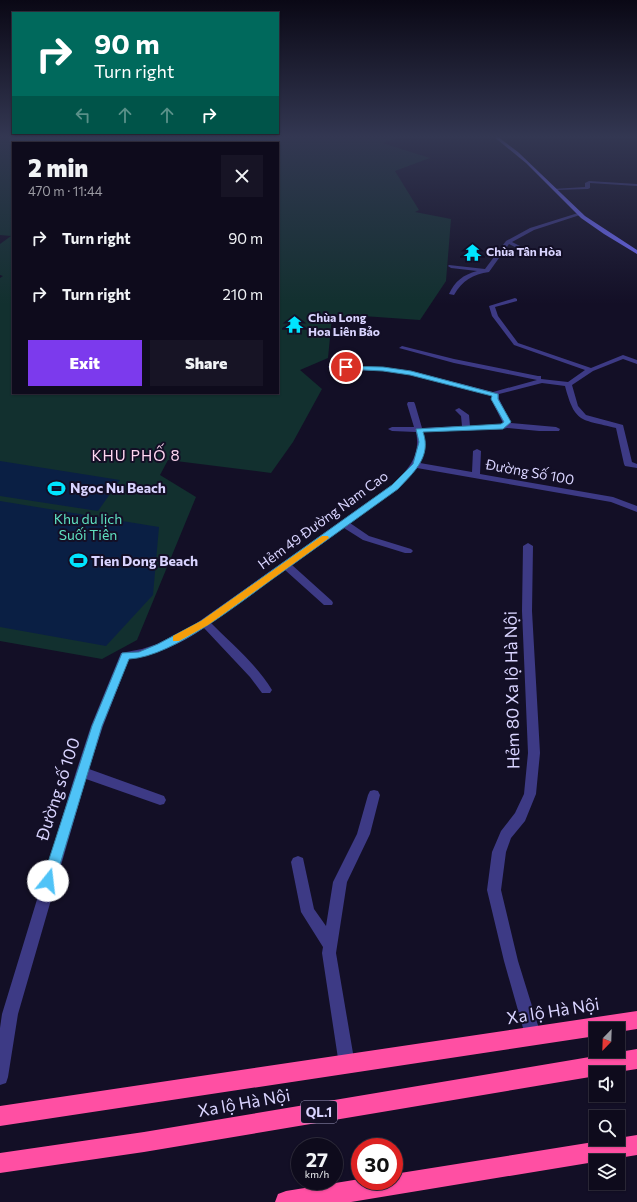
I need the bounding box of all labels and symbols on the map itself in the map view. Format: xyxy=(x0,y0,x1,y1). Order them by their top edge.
temple icon: Chùa Tân Hòa xyxy=(463,242,483,262)
place label: Chùa Tân Hòa xyxy=(486,244,562,258)
place label: Chùa Long Hoa Liên Bảo xyxy=(308,310,380,338)
temple icon: Chùa Long Hoa Liên Bảo xyxy=(285,315,305,335)
pin xyxy=(329,350,363,384)
district label: KHU PHỐ 8 xyxy=(91,443,181,464)
street label: Đường Số 100 xyxy=(483,455,576,488)
street label: Hẻm 49 Đường Nam Cao xyxy=(254,467,391,573)
sports icon: Ngoc Nu Beach xyxy=(47,478,67,498)
place label: Ngoc Nu Beach xyxy=(70,479,166,496)
park label: Khu du lịch Suối Tiên xyxy=(54,510,122,543)
sports icon: Tien Dong Beach xyxy=(68,551,88,571)
place label: Tien Dong Beach xyxy=(91,552,198,569)
street label: Hẻm 80 Xa lộ Hà Nội xyxy=(500,611,523,769)
street label: Đường số 100 xyxy=(31,735,84,844)
position arrow xyxy=(27,860,69,902)
street label: Xa lộ Hà Nội xyxy=(505,993,601,1028)
north arrow xyxy=(589,1022,625,1058)
street label: Xa lộ Hà Nội xyxy=(196,1084,292,1121)
road number: QL.1 xyxy=(301,1101,337,1123)
speed limit sign: 30 xyxy=(351,1138,403,1190)

